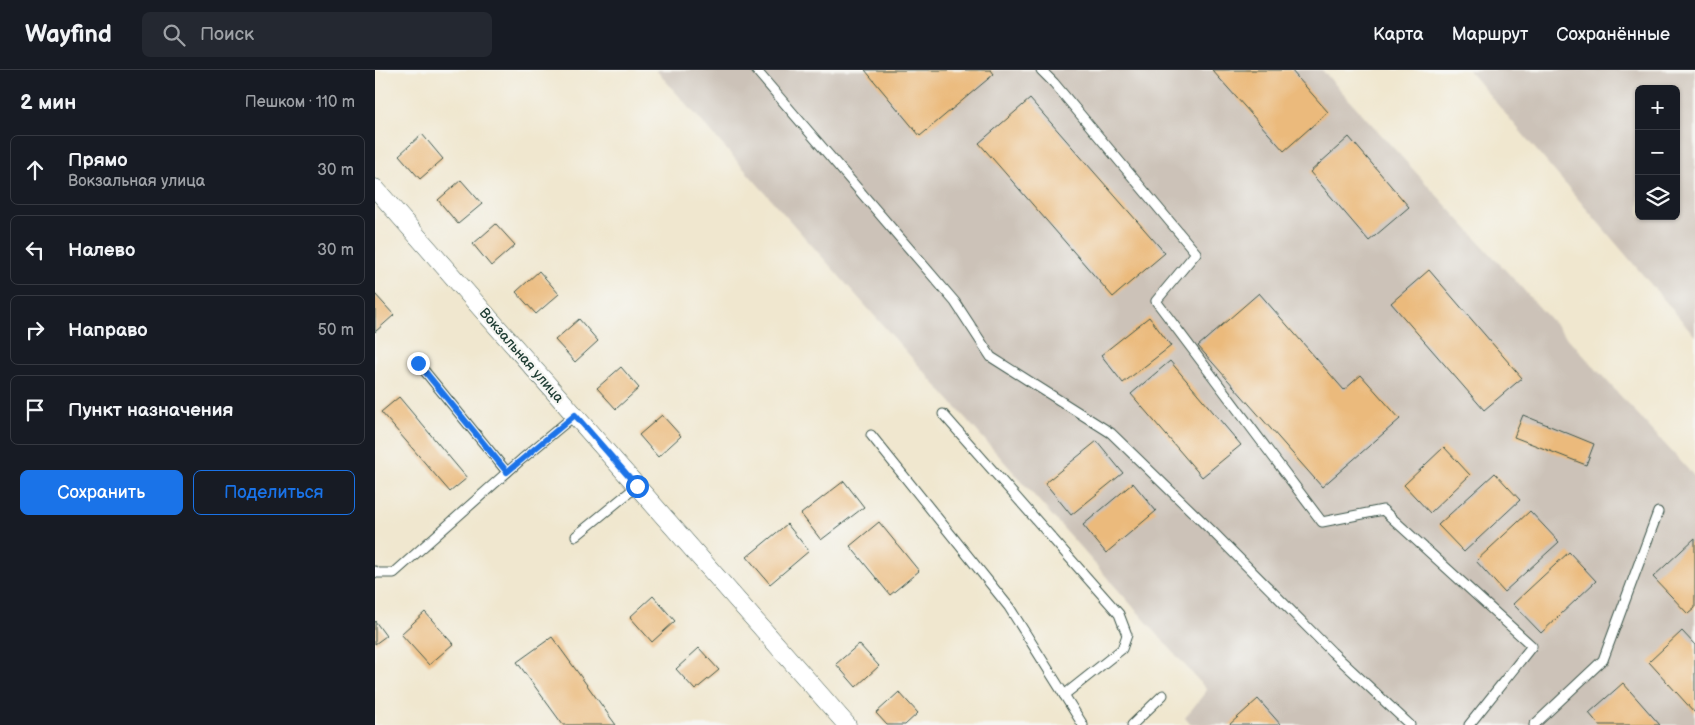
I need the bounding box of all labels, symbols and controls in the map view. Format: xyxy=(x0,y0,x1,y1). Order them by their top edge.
search box xyxy=(142,12,492,57)
text: Wayfind xyxy=(25,20,112,49)
icon: search xyxy=(160,21,188,49)
text: Поиск xyxy=(200,23,254,46)
text: Карта xyxy=(1373,24,1424,45)
text: Маршрут xyxy=(1452,24,1528,45)
text: Сохранённые xyxy=(1556,24,1670,45)
map controls xyxy=(1635,85,1680,220)
button: + xyxy=(1635,85,1680,130)
text: 2 мин xyxy=(20,90,76,115)
text: Пешком · 110 m xyxy=(245,93,355,112)
button: − xyxy=(1635,130,1680,175)
text: Прямо xyxy=(68,149,128,172)
icon: ahead xyxy=(21,156,49,184)
text: 30 m xyxy=(317,161,354,180)
text: Вокзальная улица xyxy=(68,172,205,191)
button: layers xyxy=(1635,175,1680,220)
icon: left xyxy=(21,236,49,264)
text: Налево xyxy=(68,239,135,262)
text: 30 m xyxy=(317,241,354,260)
street label: Вокзальная улица xyxy=(476,304,568,407)
icon: right xyxy=(21,316,49,344)
text: Направо xyxy=(68,319,148,342)
text: 50 m xyxy=(318,321,354,340)
route end xyxy=(407,352,430,375)
icon: arrive xyxy=(21,396,49,424)
text: Пункт назначения xyxy=(68,399,233,422)
button: Сохранить xyxy=(20,470,183,515)
button: Поделиться xyxy=(193,470,355,515)
route start xyxy=(626,475,649,498)

